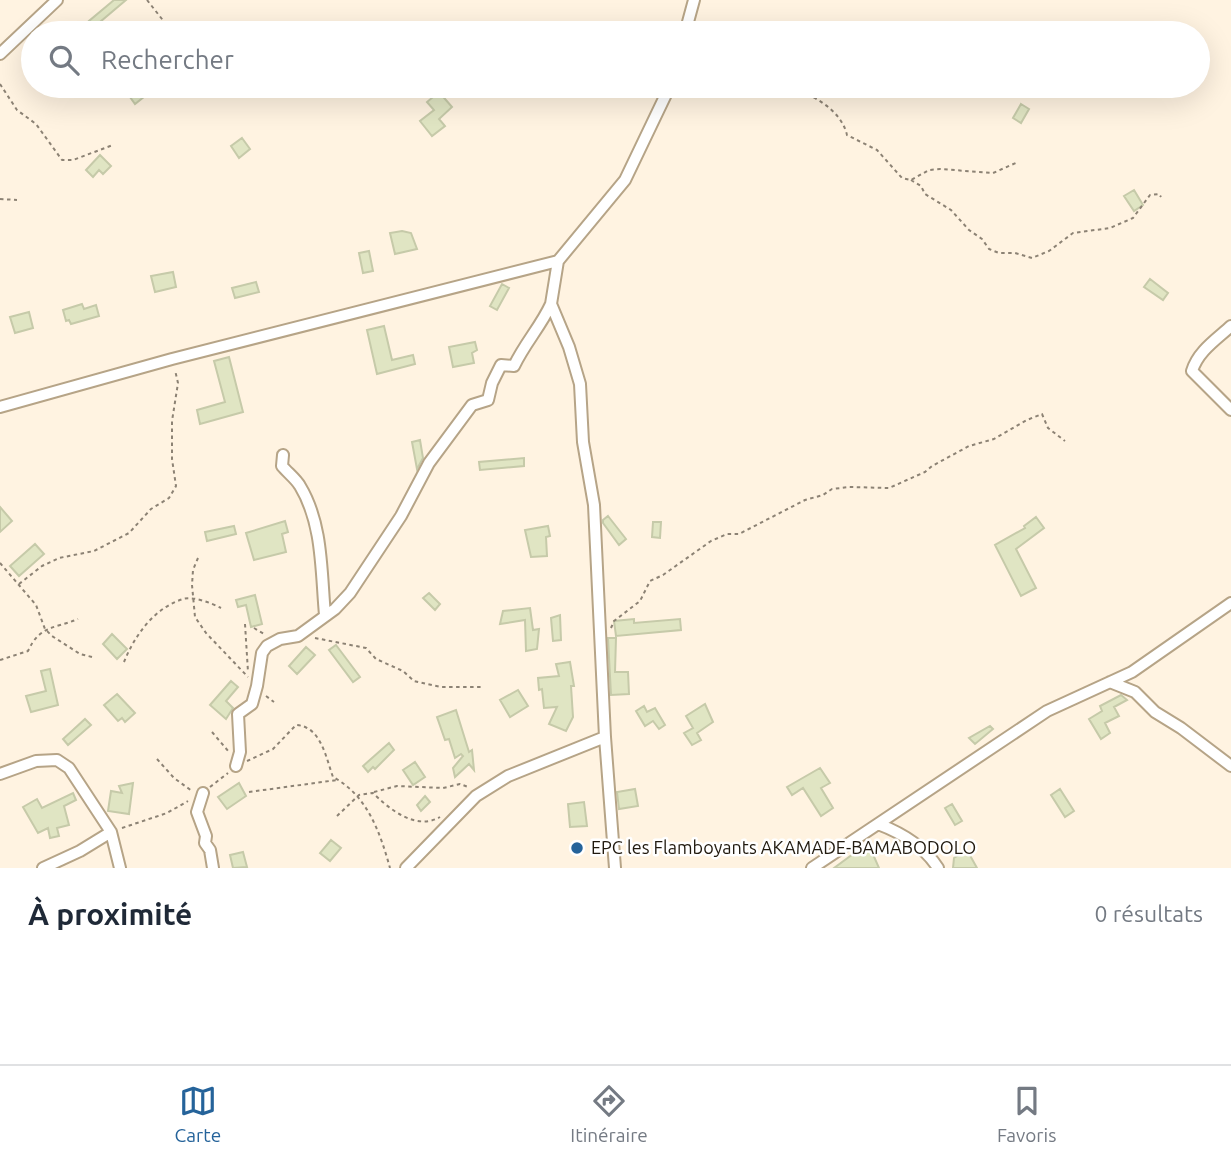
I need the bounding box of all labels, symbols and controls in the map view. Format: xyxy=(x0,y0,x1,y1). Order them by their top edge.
search box xyxy=(21,21,1210,98)
icon: search xyxy=(45,41,83,79)
text: Rechercher xyxy=(101,45,234,74)
place label: EPC les Flamboyants AKAMADE-BAMABODOLO xyxy=(591,837,976,857)
marker: EPC les Flamboyants AKAMADE-BAMABODOLO xyxy=(569,840,585,856)
text: À proximité xyxy=(28,897,192,931)
text: 0 résultats xyxy=(1094,901,1203,926)
tab: Carte xyxy=(175,1082,221,1146)
tab: Itinéraire xyxy=(570,1082,648,1146)
tab: Favoris xyxy=(997,1082,1056,1146)

